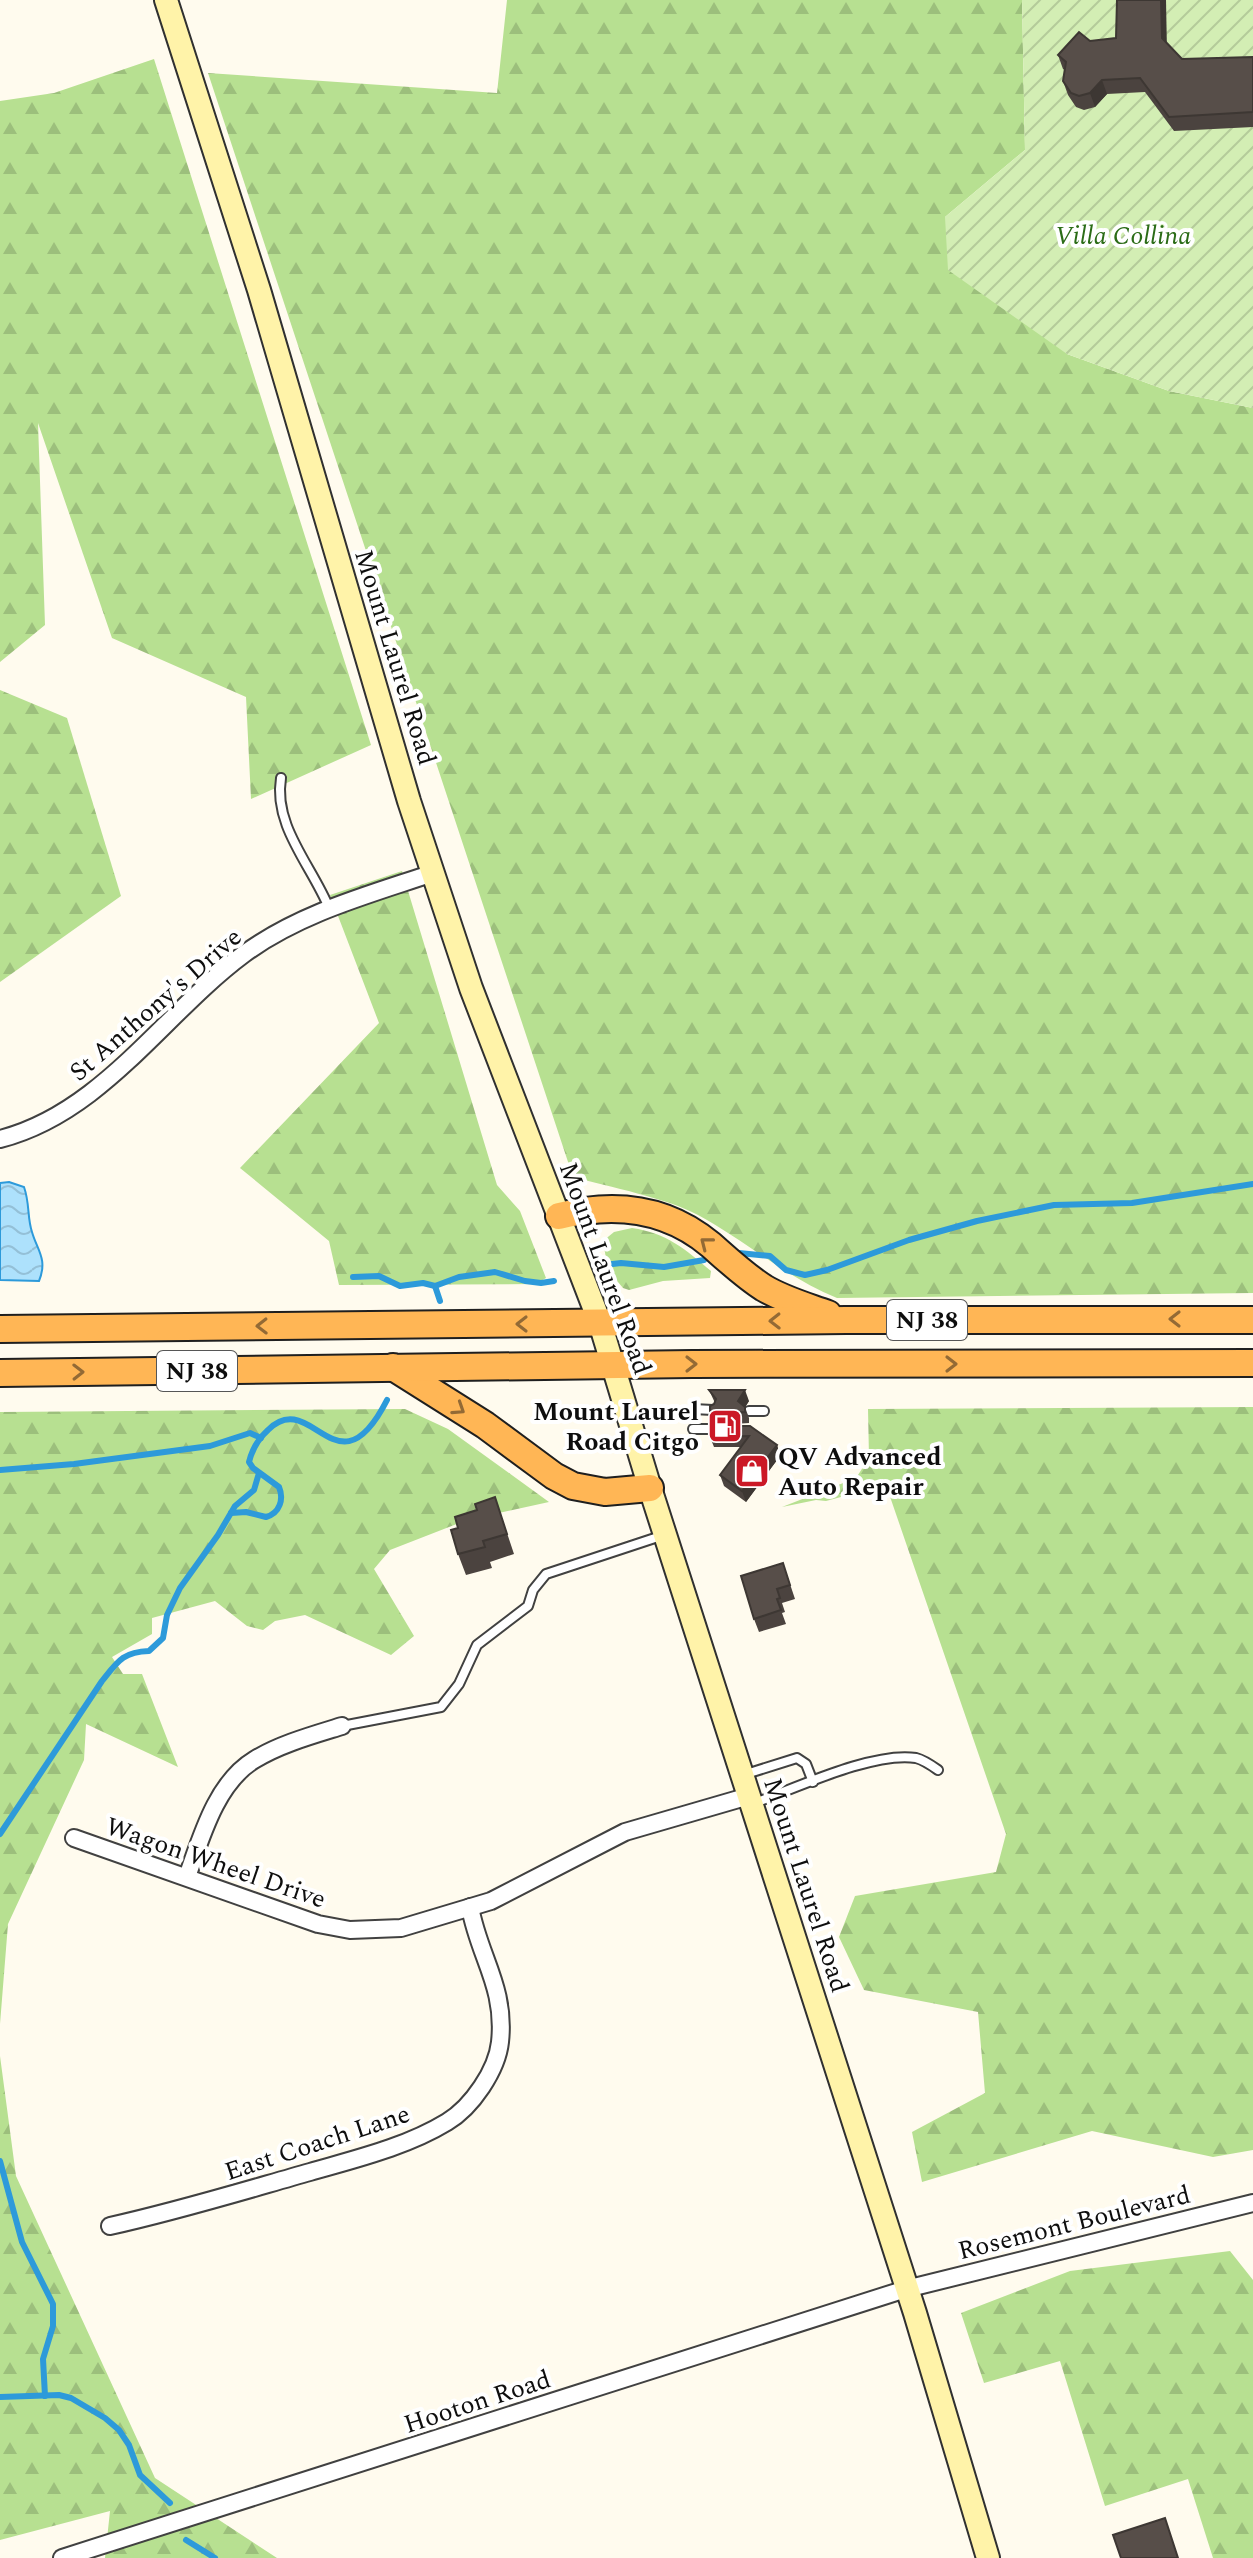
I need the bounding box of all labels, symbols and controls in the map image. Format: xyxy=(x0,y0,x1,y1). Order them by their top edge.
park label: Villa Collina xyxy=(1055,216,1191,256)
street label: Mount Laurel Road xyxy=(343,544,447,770)
street label: St Anthony's Drive xyxy=(60,918,251,1091)
street label: Mount Laurel Road xyxy=(548,1156,662,1380)
one-way arrow xyxy=(700,1238,715,1252)
road number: NJ 38 xyxy=(887,1300,967,1340)
one-way arrow xyxy=(1168,1310,1181,1328)
one-way arrow xyxy=(768,1312,781,1330)
one-way arrow xyxy=(515,1315,528,1333)
one-way arrow xyxy=(255,1317,268,1335)
road number: NJ 38 xyxy=(157,1351,237,1391)
one-way arrow xyxy=(685,1355,698,1373)
one-way arrow xyxy=(945,1355,958,1373)
one-way arrow xyxy=(72,1363,85,1381)
place label: Mount Laurel Road Citgo xyxy=(533,1392,699,1462)
one-way arrow xyxy=(450,1399,465,1414)
fuel station icon: Mount Laurel Road Citgo xyxy=(706,1407,744,1445)
place label: QV Advanced Auto Repair xyxy=(778,1437,942,1507)
shop icon: QV Advanced Auto Repair xyxy=(733,1452,771,1490)
street label: Mount Laurel Road xyxy=(752,1773,860,1998)
street label: Wagon Wheel Drive xyxy=(100,1806,331,1919)
street label: East Coach Lane xyxy=(219,2094,415,2192)
street label: Rosemont Boulevard xyxy=(954,2175,1195,2271)
street label: Hooton Road xyxy=(398,2359,556,2445)

